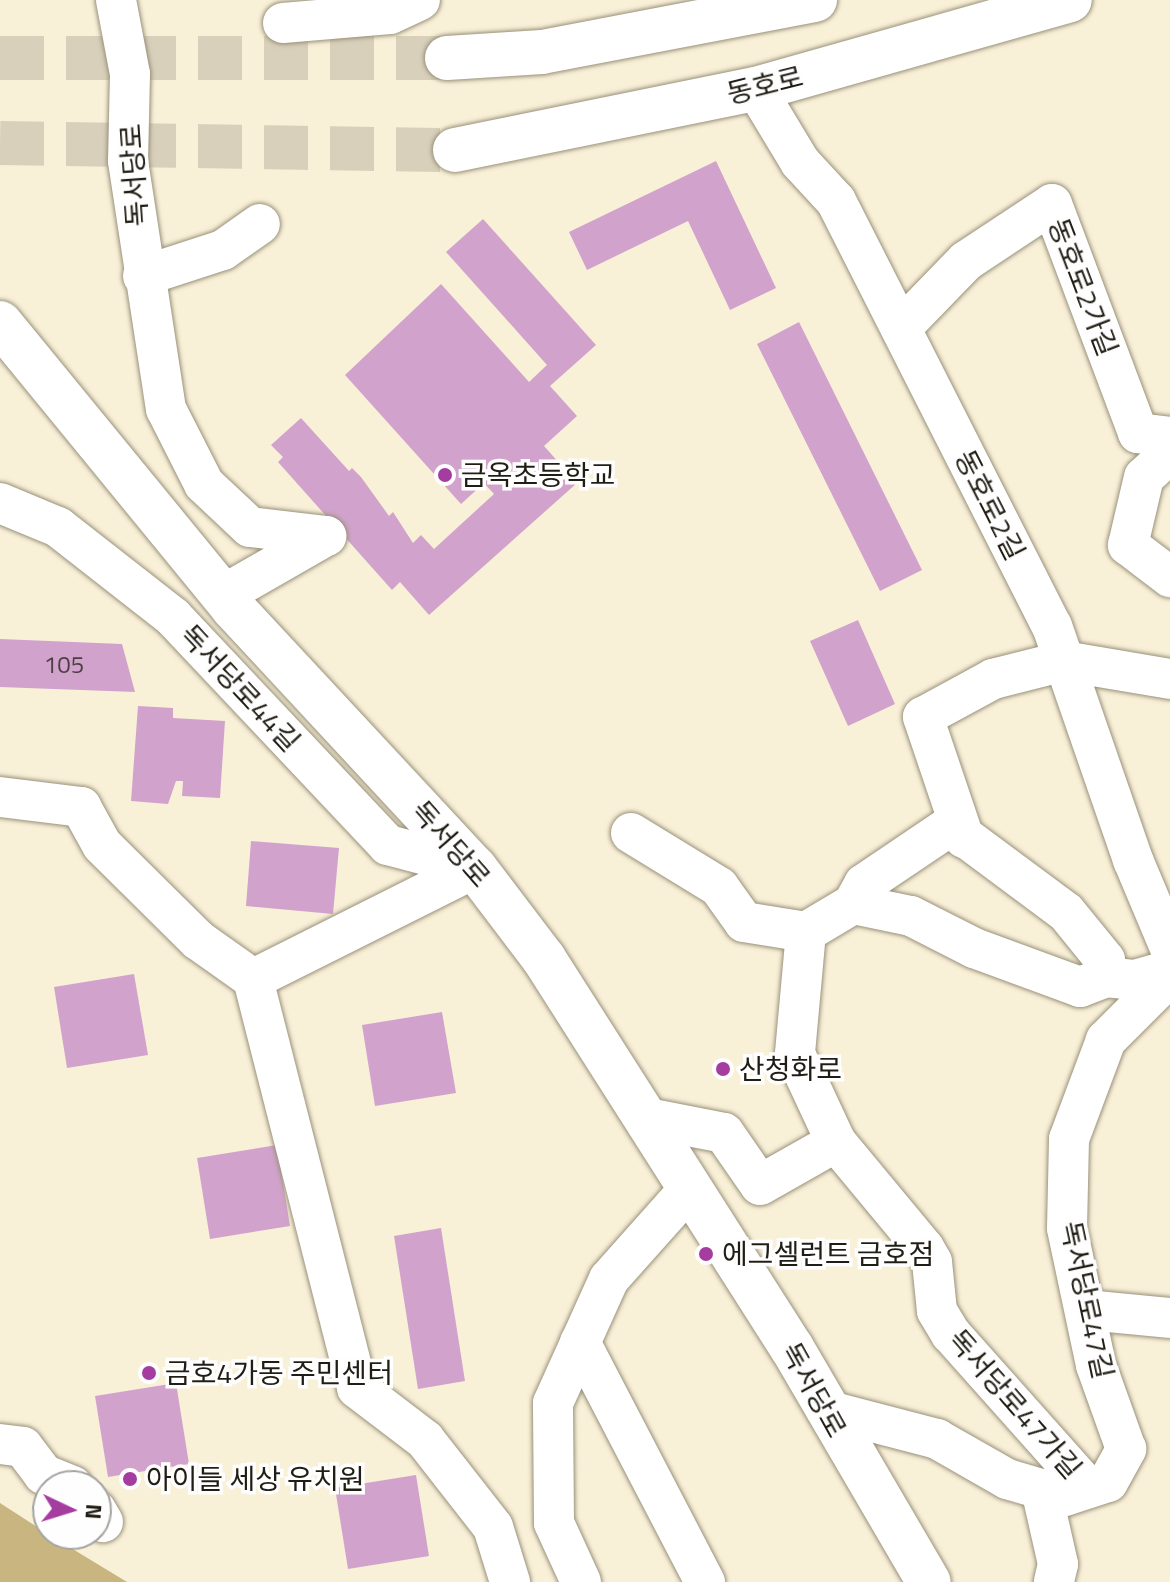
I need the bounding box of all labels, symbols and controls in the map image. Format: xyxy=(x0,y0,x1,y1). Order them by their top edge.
street label: 동호로 xyxy=(723,59,807,111)
street label: 독서당로 xyxy=(114,122,154,228)
street label: 동호로2가길 xyxy=(1041,214,1125,360)
street label: 동호로2길 xyxy=(948,444,1032,566)
place label: 금옥초등학교 xyxy=(461,458,616,492)
marker: 금옥초등학교 xyxy=(436,466,454,484)
street label: 독서당로44길 xyxy=(173,618,307,758)
house number: 105 xyxy=(44,651,84,679)
street label: 독서당로 xyxy=(405,794,497,894)
place label: 산청화로 xyxy=(739,1052,842,1086)
marker: 산청화로 xyxy=(714,1060,732,1078)
street label: 독서당로47길 xyxy=(1054,1218,1120,1382)
place label: 에그셀런트 금호점 xyxy=(722,1237,934,1271)
marker: 에그셀런트 금호점 xyxy=(697,1245,715,1263)
street label: 독서당로47가길 xyxy=(941,1323,1089,1485)
street label: 독서당로 xyxy=(774,1337,854,1443)
place label: 금호4가동 주민센터 xyxy=(165,1356,393,1390)
marker: 금호4가동 주민센터 xyxy=(140,1364,158,1382)
place label: 아이들 세상 유치원 xyxy=(146,1462,364,1496)
north arrow xyxy=(32,1470,112,1550)
marker: 아이들 세상 유치원 xyxy=(121,1470,139,1488)
text: N xyxy=(76,1503,111,1520)

